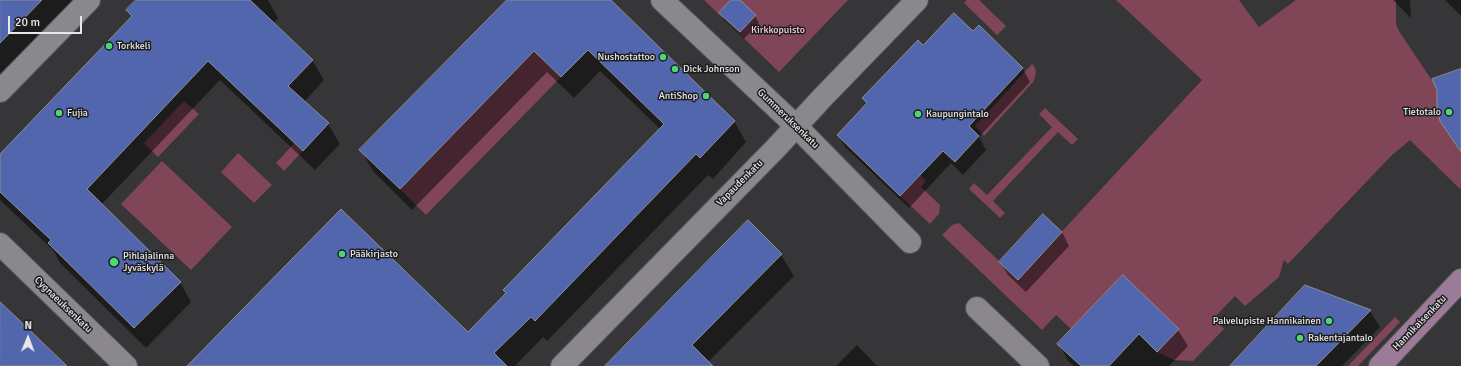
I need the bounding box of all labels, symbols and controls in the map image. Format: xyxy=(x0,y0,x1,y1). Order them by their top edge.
scale bar xyxy=(10,8,84,34)
text: 20 m xyxy=(15,15,40,30)
park label: Kirkkopuisto xyxy=(751,24,805,36)
place label: Torkkeli xyxy=(117,40,150,52)
marker: Torkkeli xyxy=(104,41,114,51)
place label: Nushostattoo xyxy=(598,51,655,63)
marker: Nushostattoo xyxy=(658,52,668,62)
place label: Dick Johnson xyxy=(683,63,740,75)
marker: Dick Johnson xyxy=(670,64,680,74)
street label: Gummeruksenkatu xyxy=(755,87,821,151)
place label: AntiShop xyxy=(659,90,698,102)
marker: AntiShop xyxy=(701,91,711,101)
place label: Tietotalo xyxy=(1403,106,1441,118)
place label: Fujia xyxy=(67,107,88,119)
marker: Tietotalo xyxy=(1444,107,1454,117)
marker: Fujia xyxy=(54,108,64,118)
place label: Kaupungintalo xyxy=(926,108,989,120)
marker: Kaupungintalo xyxy=(913,109,923,119)
street label: Vapaudenkatu xyxy=(714,157,766,209)
place label: Pääkirjasto xyxy=(350,248,398,260)
marker: Pääkirjasto xyxy=(337,249,347,259)
place label: Pihlajalinna Jyväskylä xyxy=(123,250,174,274)
marker: Pihlajalinna Jyväskylä xyxy=(108,256,120,268)
street label: Cygnaeuksenkatu xyxy=(32,274,94,336)
street label: Hannikaisenkatu xyxy=(1391,293,1449,353)
place label: Palvelupiste Hannikainen xyxy=(1213,315,1321,327)
marker: Palvelupiste Hannikainen xyxy=(1324,316,1334,326)
north arrow xyxy=(8,318,48,358)
text: N xyxy=(24,319,32,332)
place label: Rakentajantalo xyxy=(1308,332,1373,344)
marker: Rakentajantalo xyxy=(1295,333,1305,343)

